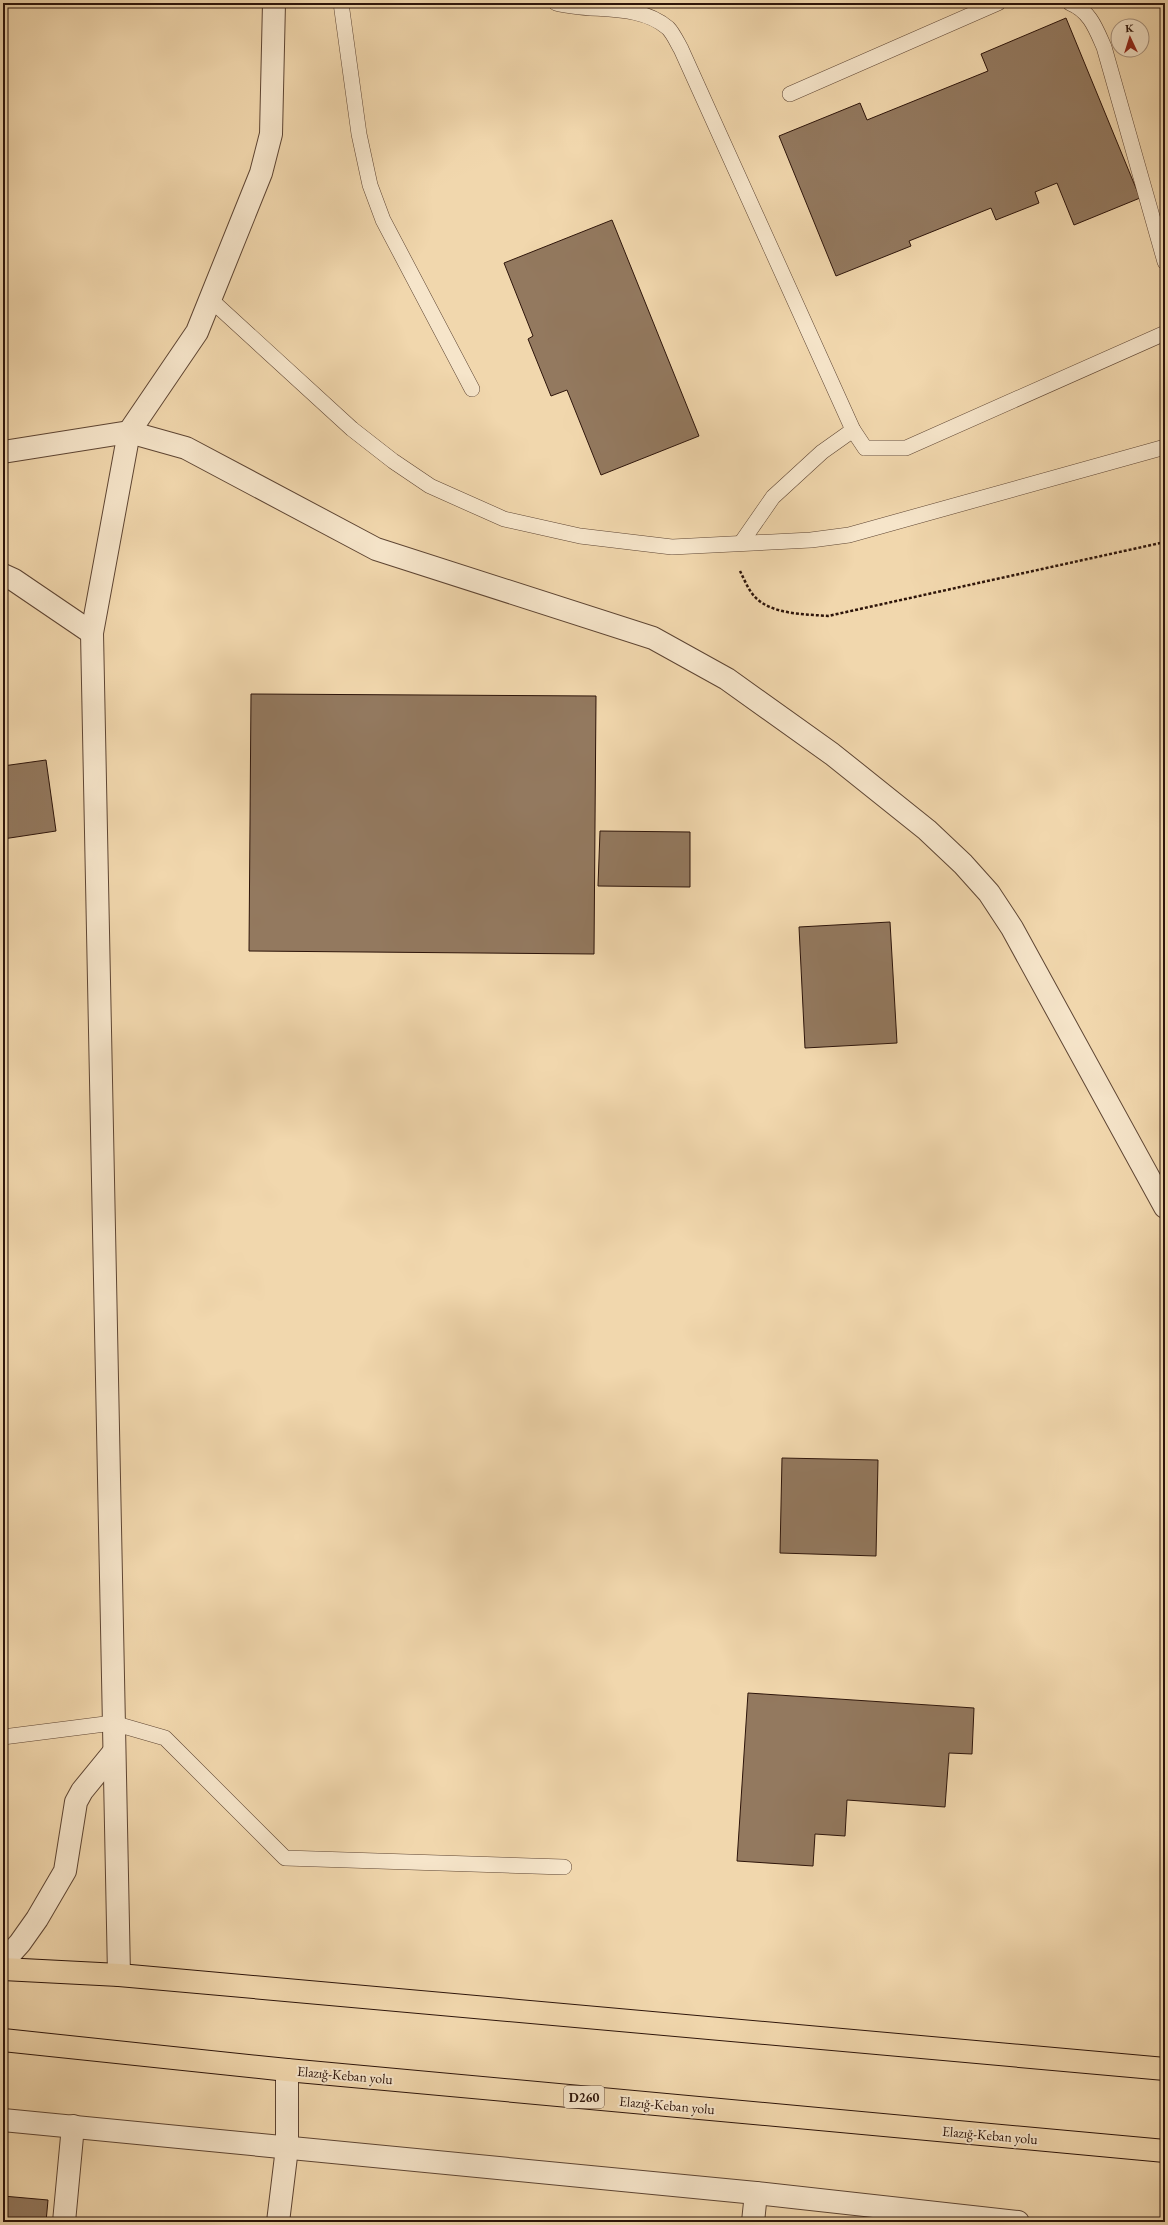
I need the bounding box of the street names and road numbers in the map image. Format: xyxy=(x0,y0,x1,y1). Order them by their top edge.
street label: Elazığ-Keban yolu xyxy=(296,2062,394,2088)
road number: D260 xyxy=(564,2086,604,2108)
street label: Elazığ-Keban yolu xyxy=(618,2092,716,2118)
street label: Elazığ-Keban yolu xyxy=(941,2122,1039,2148)

